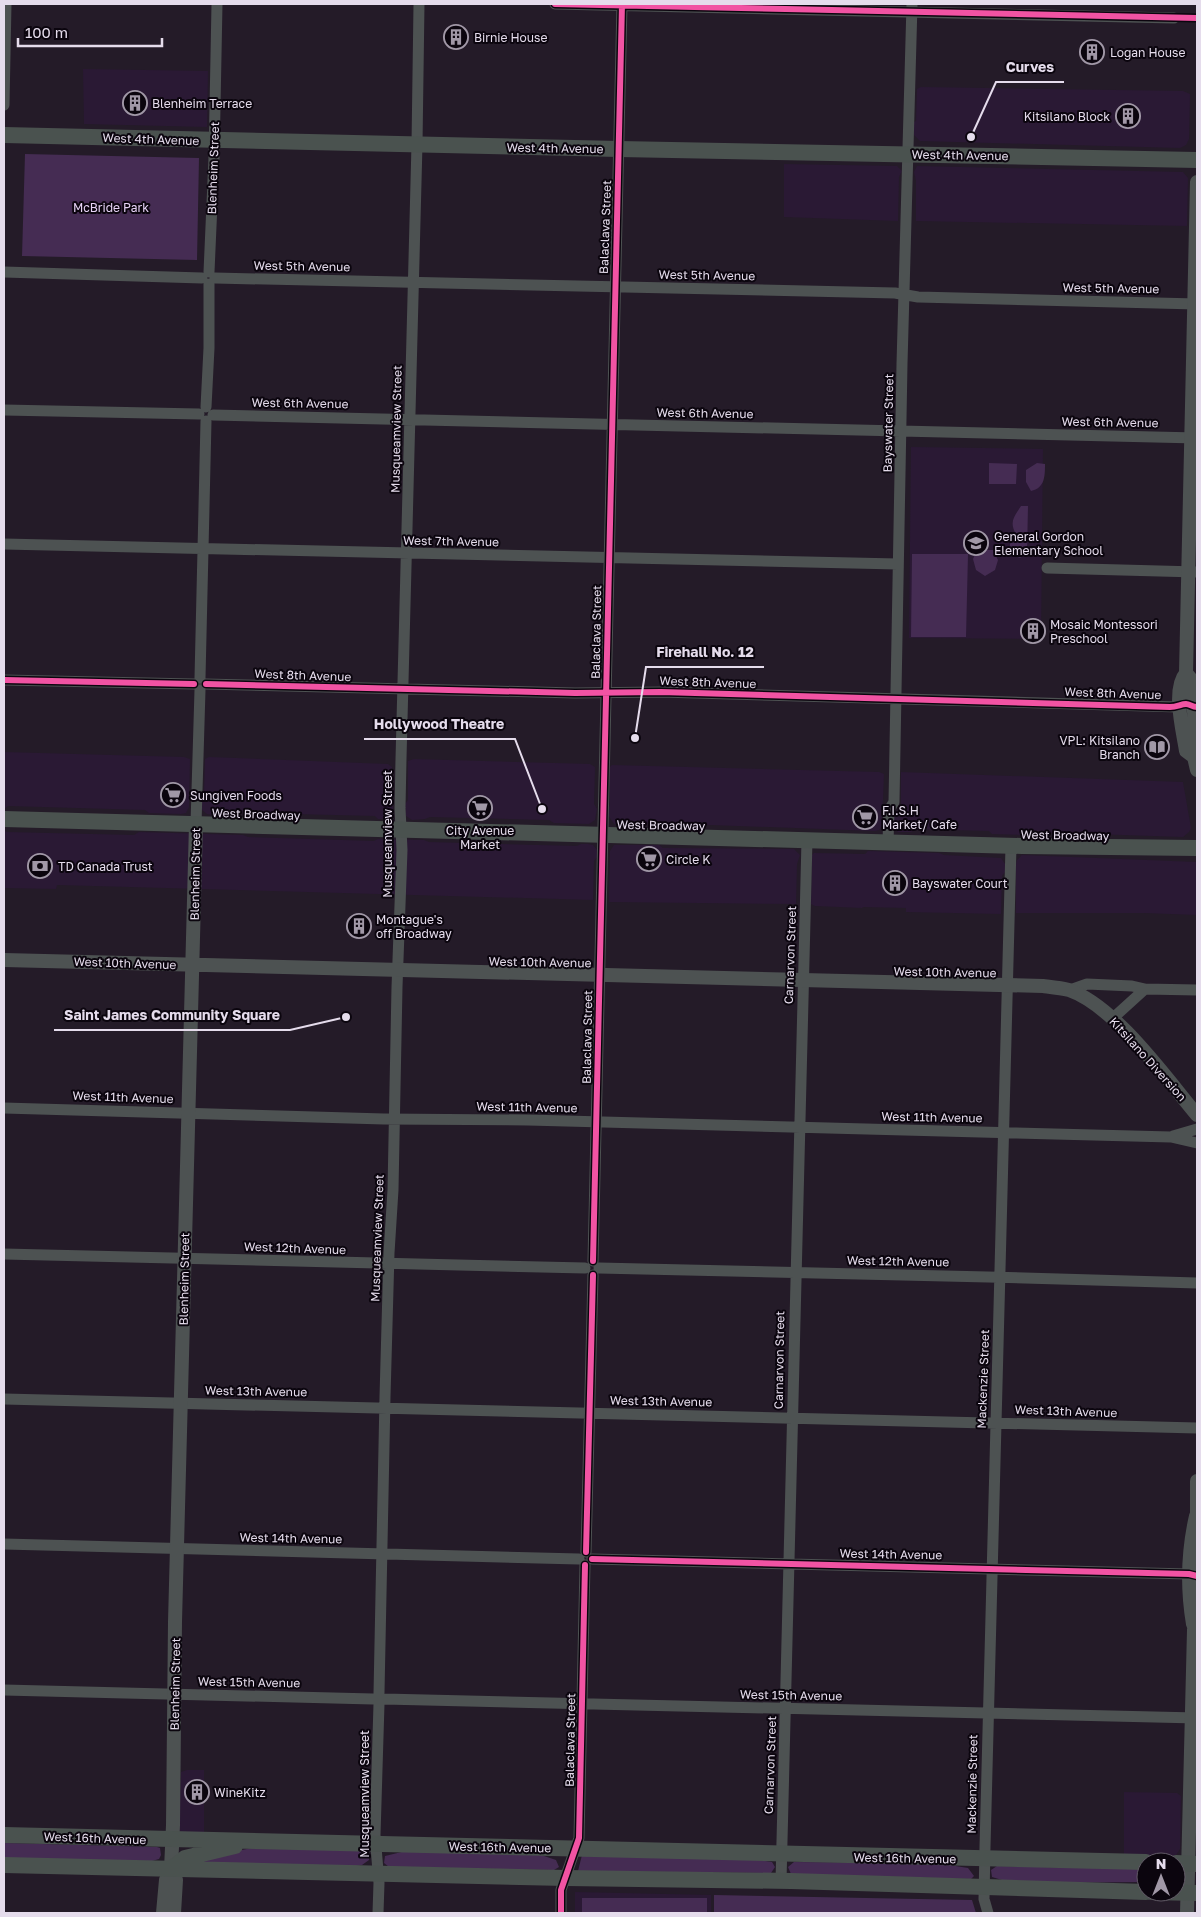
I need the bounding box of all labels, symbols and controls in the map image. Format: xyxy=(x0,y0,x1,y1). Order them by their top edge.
scale bar xyxy=(18,15,161,47)
text: 100 m xyxy=(25,23,68,41)
building icon: Birnie House xyxy=(443,24,469,50)
place label: Birnie House xyxy=(474,30,547,45)
building icon: Logan House xyxy=(1079,39,1105,65)
place label: Logan House xyxy=(1110,45,1185,60)
callout: Curves xyxy=(996,53,1064,82)
text: Curves xyxy=(1006,58,1054,75)
building icon: Blenheim Terrace xyxy=(122,90,148,116)
place label: Blenheim Terrace xyxy=(152,96,252,111)
building icon: Kitsilano Block xyxy=(1115,103,1141,129)
place label: Kitsilano Block xyxy=(1024,109,1110,124)
street label: Blenheim Street xyxy=(204,121,222,215)
street label: West 4th Avenue xyxy=(102,130,200,148)
street label: West 4th Avenue xyxy=(506,140,604,156)
street label: West 4th Avenue xyxy=(911,147,1009,163)
street label: Balaclava Street xyxy=(596,180,614,274)
park label: McBride Park xyxy=(73,200,149,215)
street label: West 5th Avenue xyxy=(254,258,350,274)
street label: West 5th Avenue xyxy=(659,267,755,283)
street label: West 5th Avenue xyxy=(1063,280,1159,296)
street label: Musqueamview Street xyxy=(387,365,405,493)
street label: Bayswater Street xyxy=(880,373,896,473)
street label: West 6th Avenue xyxy=(251,395,349,411)
street label: West 6th Avenue xyxy=(656,405,754,421)
street label: West 6th Avenue xyxy=(1061,414,1159,430)
place label: General Gordon Elementary School xyxy=(994,529,1103,558)
school or university icon: General Gordon Elementary School xyxy=(963,530,989,556)
street label: West 7th Avenue xyxy=(403,533,499,549)
street label: Balaclava Street xyxy=(588,585,604,679)
place label: Mosaic Montessori Preschool xyxy=(1050,617,1158,646)
building icon: Mosaic Montessori Preschool xyxy=(1020,618,1046,644)
callout: Firehall No. 12 xyxy=(646,638,764,667)
text: Firehall No. 12 xyxy=(656,643,754,660)
street label: West 8th Avenue xyxy=(254,666,352,684)
street label: West 8th Avenue xyxy=(659,673,757,691)
street label: West 8th Avenue xyxy=(1064,684,1162,702)
callout: Hollywood Theatre xyxy=(364,710,515,739)
text: Hollywood Theatre xyxy=(374,715,504,732)
place label: VPL: Kitsilano Branch xyxy=(1060,733,1140,762)
library icon: VPL: Kitsilano Branch xyxy=(1144,734,1170,760)
street label: Musqueamview Street xyxy=(380,770,395,898)
supermarket icon: Sungiven Foods xyxy=(160,782,186,808)
place label: Sungiven Foods xyxy=(190,788,282,803)
supermarket icon: City Avenue Market xyxy=(467,795,493,821)
place label: F.I.S.H Market/ Cafe xyxy=(882,803,957,832)
supermarket icon: F.I.S.H Market/ Cafe xyxy=(852,804,878,830)
street label: West Broadway xyxy=(211,805,301,823)
street label: West Broadway xyxy=(616,817,706,833)
place label: City Avenue Market xyxy=(446,823,514,852)
street label: Blenheim Street xyxy=(187,827,203,921)
street label: West Broadway xyxy=(1020,827,1110,843)
supermarket icon: Circle K xyxy=(636,846,662,872)
place label: Circle K xyxy=(666,852,710,867)
bank icon: TD Canada Trust xyxy=(27,853,53,879)
place label: TD Canada Trust xyxy=(58,859,153,874)
building icon: Bayswater Court xyxy=(882,870,908,896)
place label: Bayswater Court xyxy=(912,876,1008,891)
street label: Carnarvon Street xyxy=(781,905,799,1004)
place label: Montague's off Broadway xyxy=(376,912,452,941)
building icon: Montague's off Broadway xyxy=(346,913,372,939)
street label: West 10th Avenue xyxy=(73,954,177,972)
street label: West 10th Avenue xyxy=(488,954,592,970)
street label: West 10th Avenue xyxy=(893,964,997,980)
street label: Balaclava Street xyxy=(579,990,595,1084)
callout: Saint James Community Square xyxy=(54,1001,290,1030)
text: Saint James Community Square xyxy=(64,1006,280,1023)
street label: Kitsilano Diversion xyxy=(1106,1014,1190,1104)
street label: West 11th Avenue xyxy=(72,1088,174,1106)
street label: West 11th Avenue xyxy=(476,1099,578,1115)
street label: West 11th Avenue xyxy=(881,1109,983,1125)
street label: Musqueamview Street xyxy=(367,1174,387,1302)
street label: Blenheim Street xyxy=(176,1232,192,1326)
street label: West 12th Avenue xyxy=(244,1239,347,1257)
street label: West 12th Avenue xyxy=(847,1253,949,1269)
street label: Carnarvon Street xyxy=(771,1310,787,1409)
street label: Mackenzie Street xyxy=(974,1329,992,1429)
street label: West 13th Avenue xyxy=(205,1383,307,1399)
street label: West 13th Avenue xyxy=(610,1393,712,1409)
street label: West 13th Avenue xyxy=(1014,1402,1118,1420)
street label: West 14th Avenue xyxy=(239,1530,343,1546)
street label: West 14th Avenue xyxy=(839,1546,943,1562)
street label: Blenheim Street xyxy=(167,1637,183,1731)
street label: West 15th Avenue xyxy=(198,1674,300,1690)
street label: West 15th Avenue xyxy=(740,1687,842,1703)
street label: Balaclava Street xyxy=(562,1693,578,1787)
street label: Carnarvon Street xyxy=(761,1715,779,1814)
street label: Musqueamview Street xyxy=(357,1730,372,1858)
street label: Mackenzie Street xyxy=(964,1734,980,1834)
building icon: WineKitz xyxy=(184,1779,210,1805)
place label: WineKitz xyxy=(214,1785,266,1800)
street label: West 16th Avenue xyxy=(43,1829,147,1847)
street label: West 16th Avenue xyxy=(448,1839,552,1855)
street label: West 16th Avenue xyxy=(853,1850,957,1866)
north arrow xyxy=(1136,1852,1186,1902)
text: N xyxy=(1156,1855,1166,1872)

